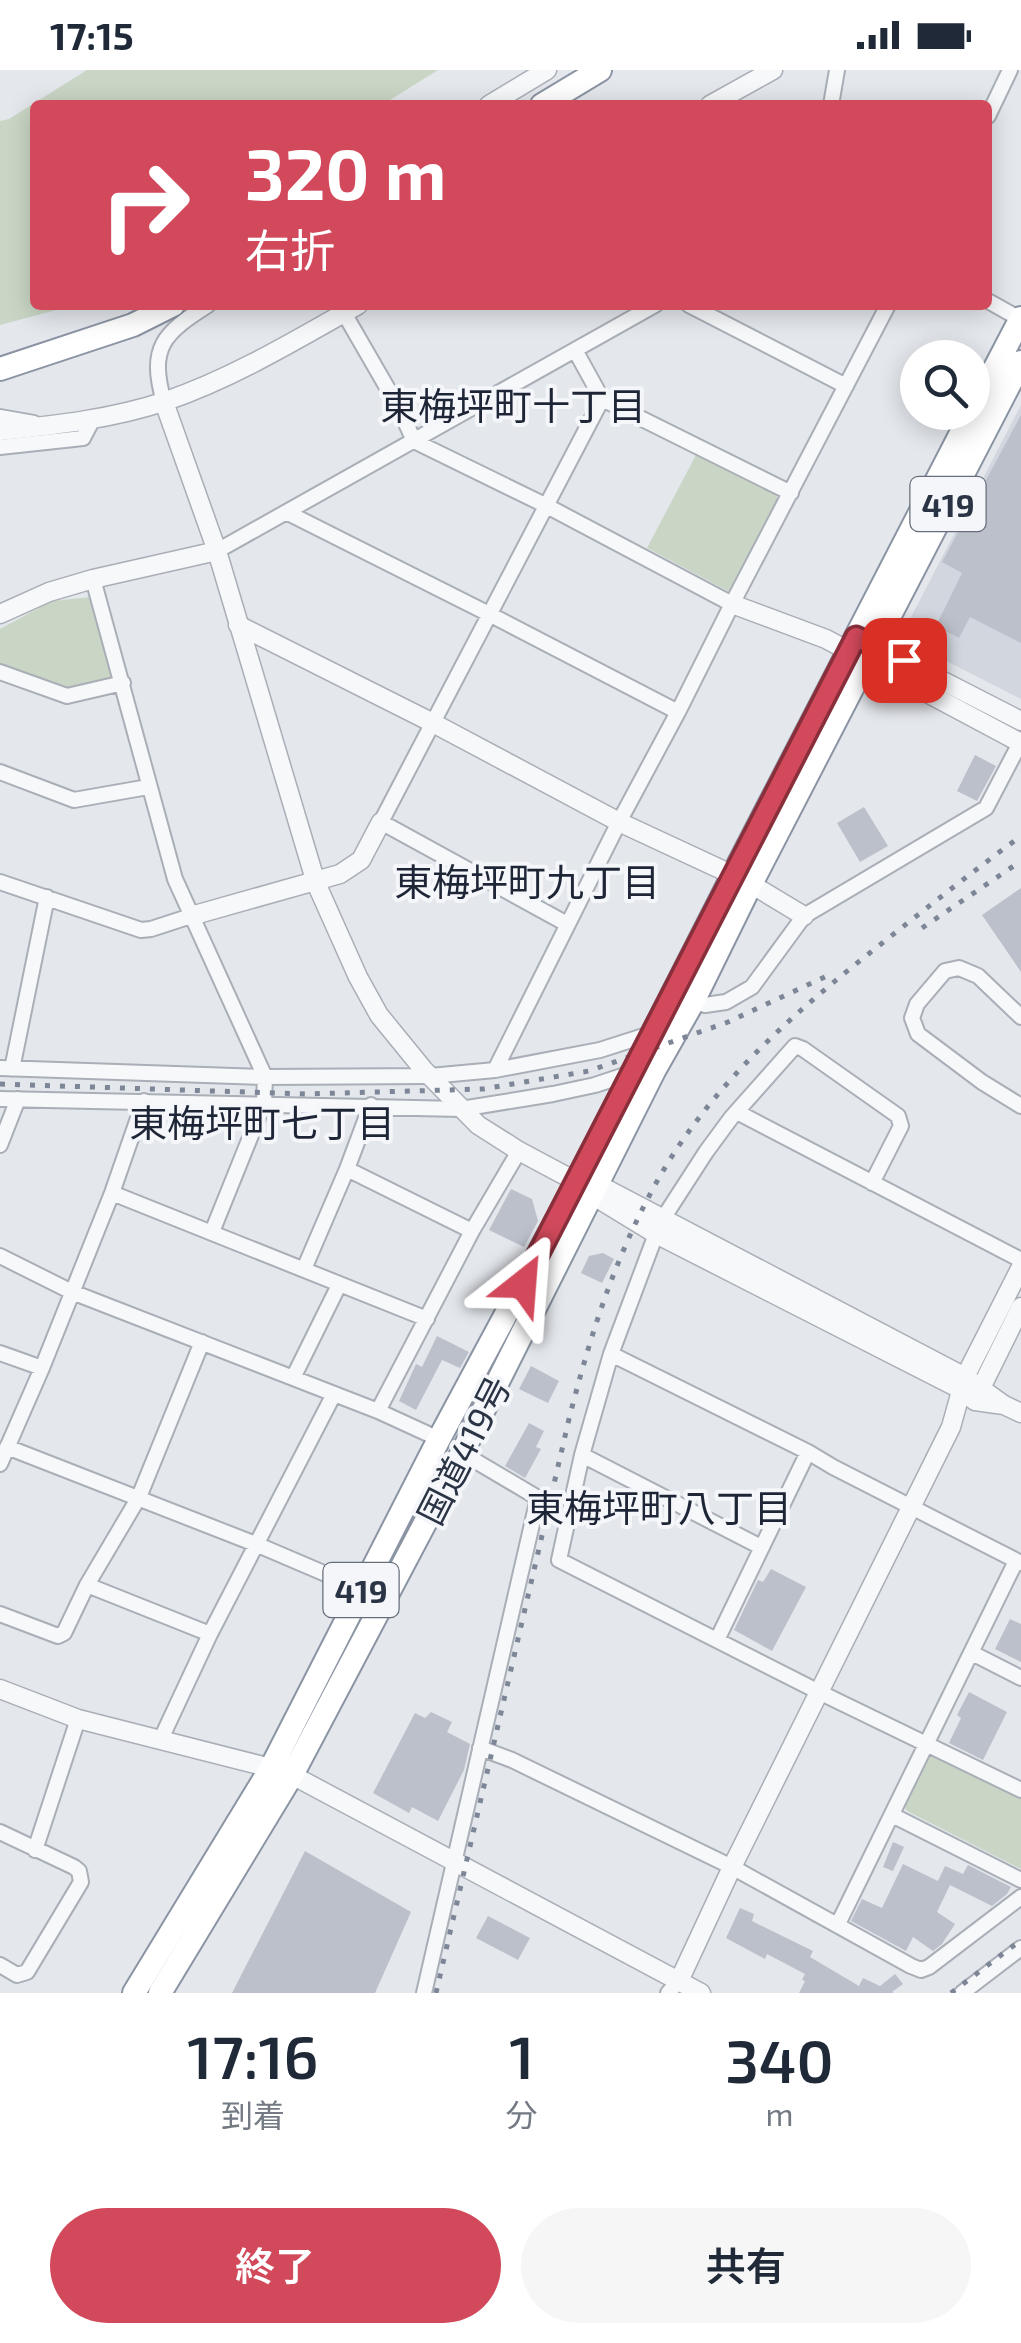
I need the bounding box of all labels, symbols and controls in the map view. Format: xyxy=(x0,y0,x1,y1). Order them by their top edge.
text: 17:15 xyxy=(50,12,134,58)
text: 320 m xyxy=(245,130,446,214)
icon: right xyxy=(80,140,210,270)
text: 右折 xyxy=(245,222,335,276)
map controls xyxy=(900,340,990,430)
button: search xyxy=(900,340,990,430)
district label: 東梅坪町十丁目 xyxy=(380,382,646,428)
road number: 419 xyxy=(910,477,986,531)
pin xyxy=(862,618,947,703)
icon: arrive xyxy=(877,633,932,688)
district label: 東梅坪町九丁目 xyxy=(394,858,660,904)
district label: 東梅坪町七丁目 xyxy=(129,1099,395,1145)
position arrow xyxy=(471,1232,575,1336)
street label: 国道419号 xyxy=(408,1369,518,1531)
district label: 東梅坪町八丁目 xyxy=(526,1484,792,1530)
road number: 419 xyxy=(324,1563,398,1617)
text: 17:16 xyxy=(187,2019,319,2091)
text: 1 xyxy=(509,2019,534,2091)
text: 340 xyxy=(725,2023,834,2095)
text: m xyxy=(765,2094,793,2132)
text: 到着 xyxy=(221,2095,285,2133)
text: 分 xyxy=(506,2095,538,2133)
button: 終了 xyxy=(50,2208,501,2323)
button: 共有 xyxy=(521,2208,971,2323)

